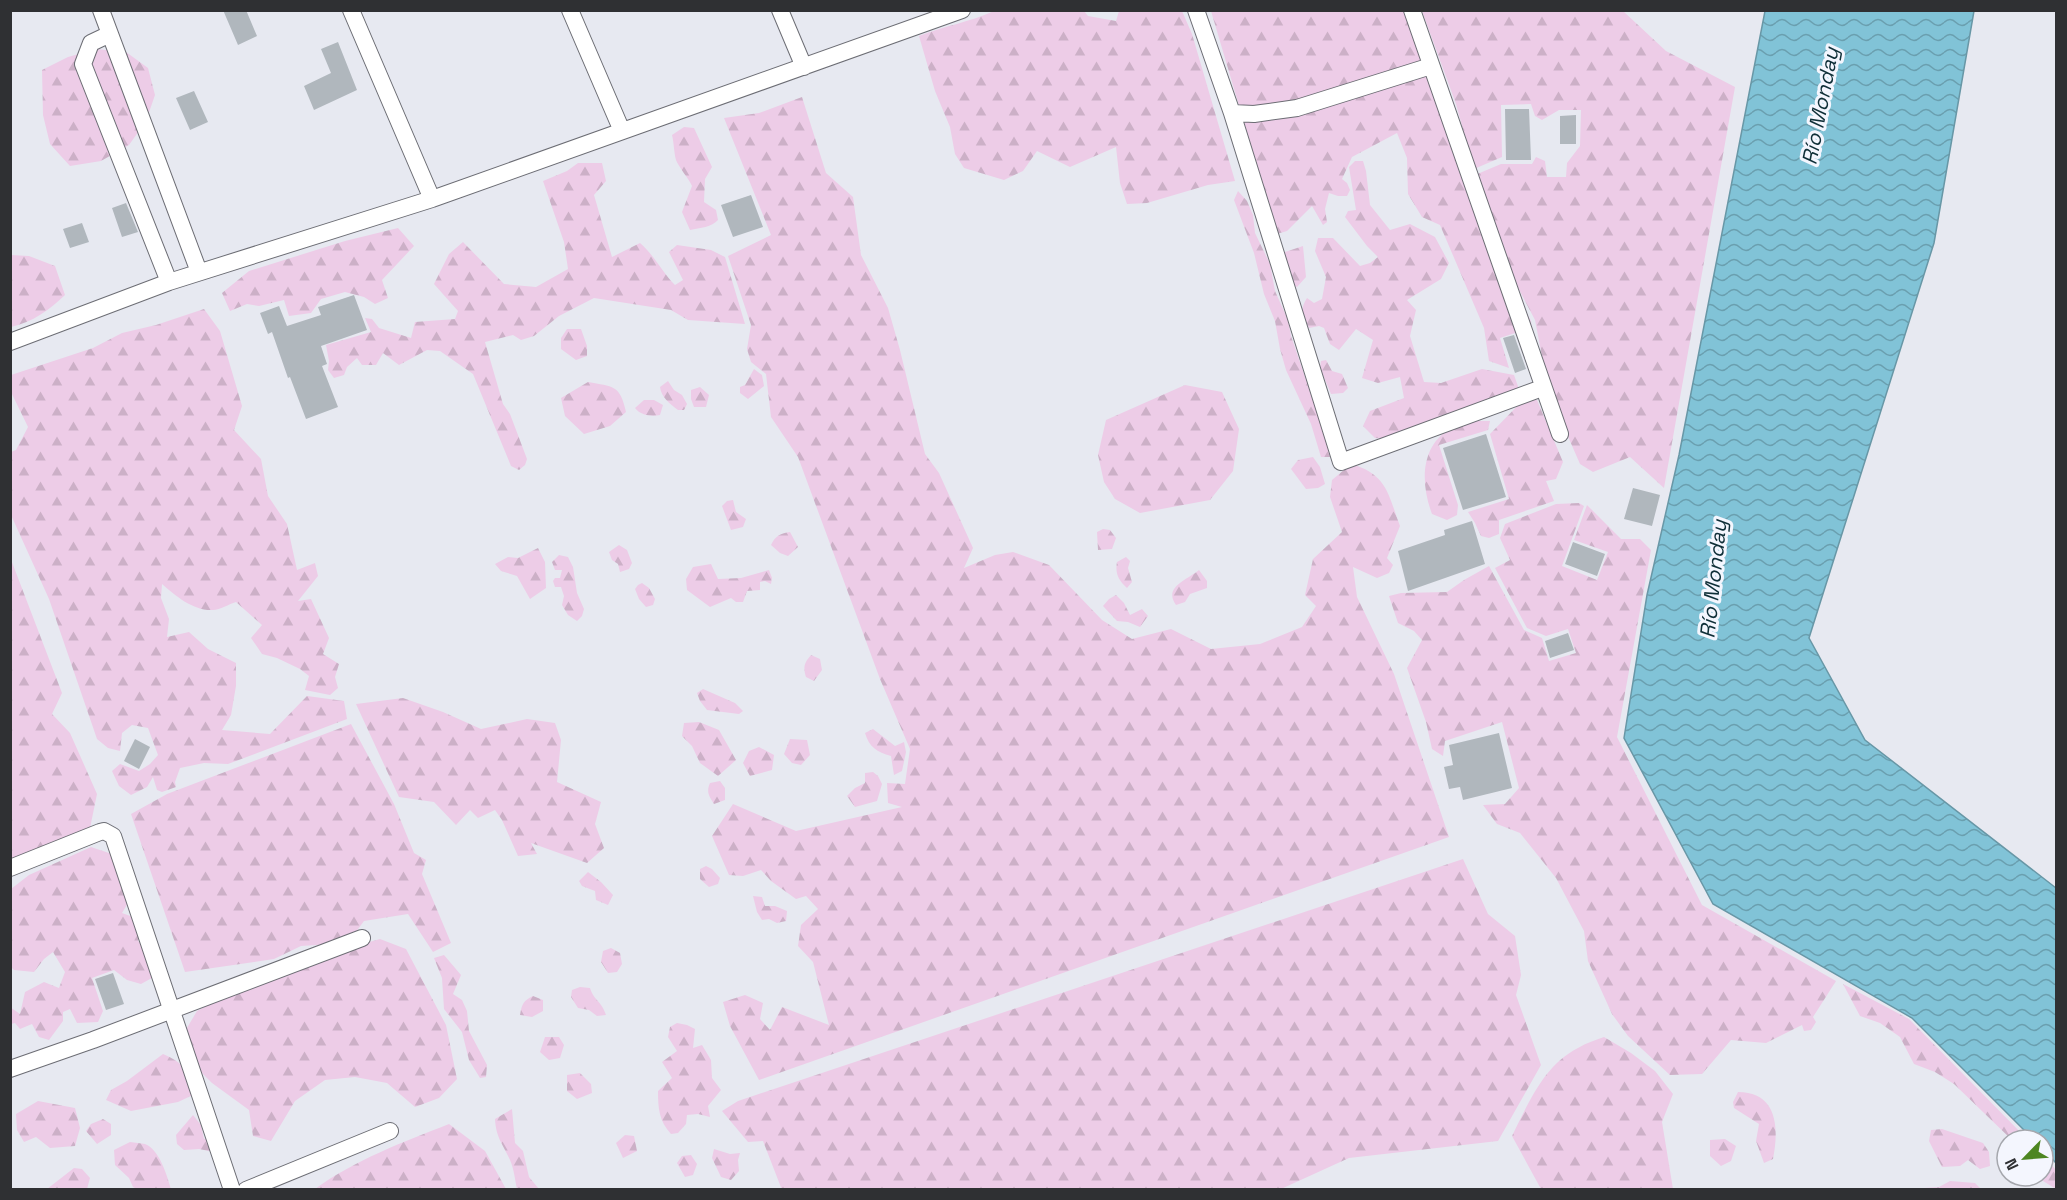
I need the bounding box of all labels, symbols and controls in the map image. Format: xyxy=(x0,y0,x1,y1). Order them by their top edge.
water label: Río Monday xyxy=(1795,44,1845,167)
water label: Río Monday xyxy=(1693,517,1733,640)
north arrow xyxy=(1995,1128,2055,1188)
text: N xyxy=(2000,1155,2024,1173)

